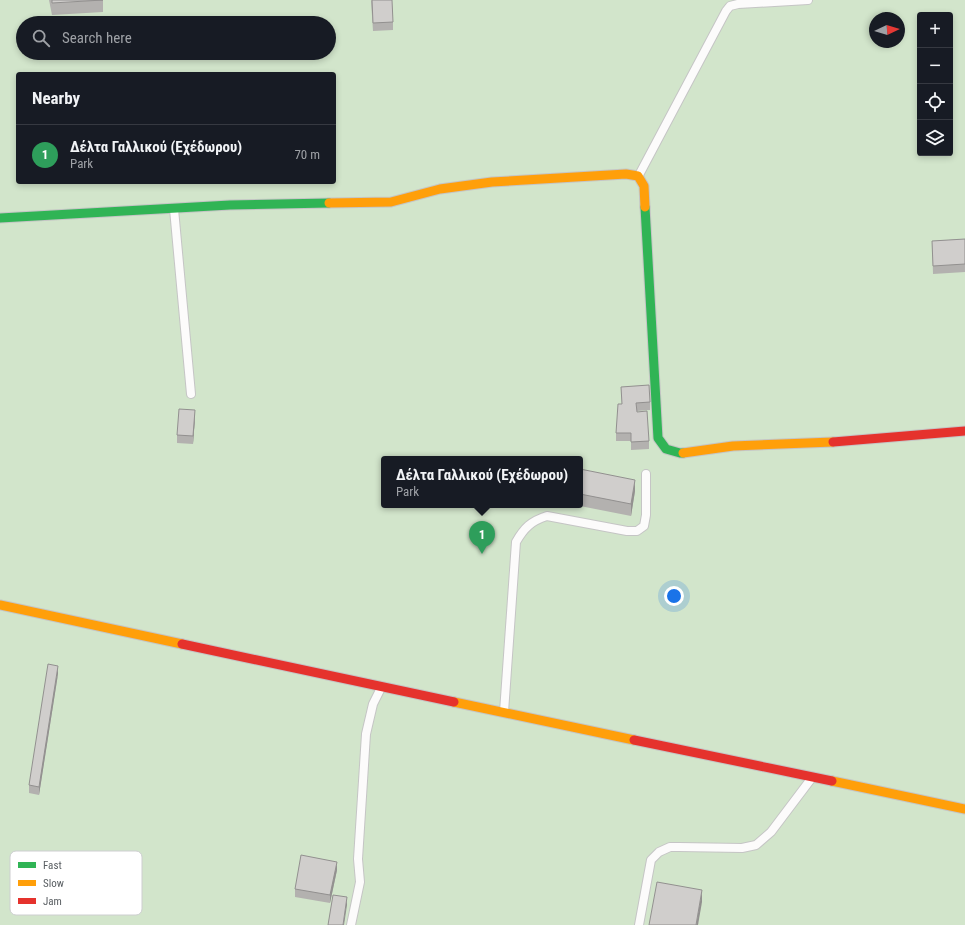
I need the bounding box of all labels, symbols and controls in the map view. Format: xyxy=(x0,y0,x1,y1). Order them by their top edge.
north arrow xyxy=(869,12,905,48)
map controls xyxy=(917,12,953,156)
button: + xyxy=(917,12,953,48)
search box xyxy=(16,16,336,60)
icon: search xyxy=(30,27,52,49)
text: Search here xyxy=(62,29,132,47)
button: − xyxy=(917,48,953,84)
button: locate xyxy=(917,84,953,120)
text: Nearby xyxy=(32,88,80,108)
button: layers xyxy=(917,120,953,156)
text: Δέλτα Γαλλικού (Εχέδωρου) xyxy=(70,138,242,156)
text: 1 xyxy=(42,147,48,162)
text: 70 m xyxy=(294,147,320,162)
text: Park xyxy=(70,156,93,171)
popup xyxy=(381,456,583,508)
text: Δέλτα Γαλλικού (Εχέδωρου) xyxy=(396,466,568,484)
text: Park xyxy=(396,484,419,499)
pin: 1 xyxy=(469,521,495,554)
your location xyxy=(664,586,684,606)
legend xyxy=(10,851,142,915)
text: Fast xyxy=(43,859,62,872)
text: Slow xyxy=(43,877,64,890)
text: Jam xyxy=(43,895,62,908)

